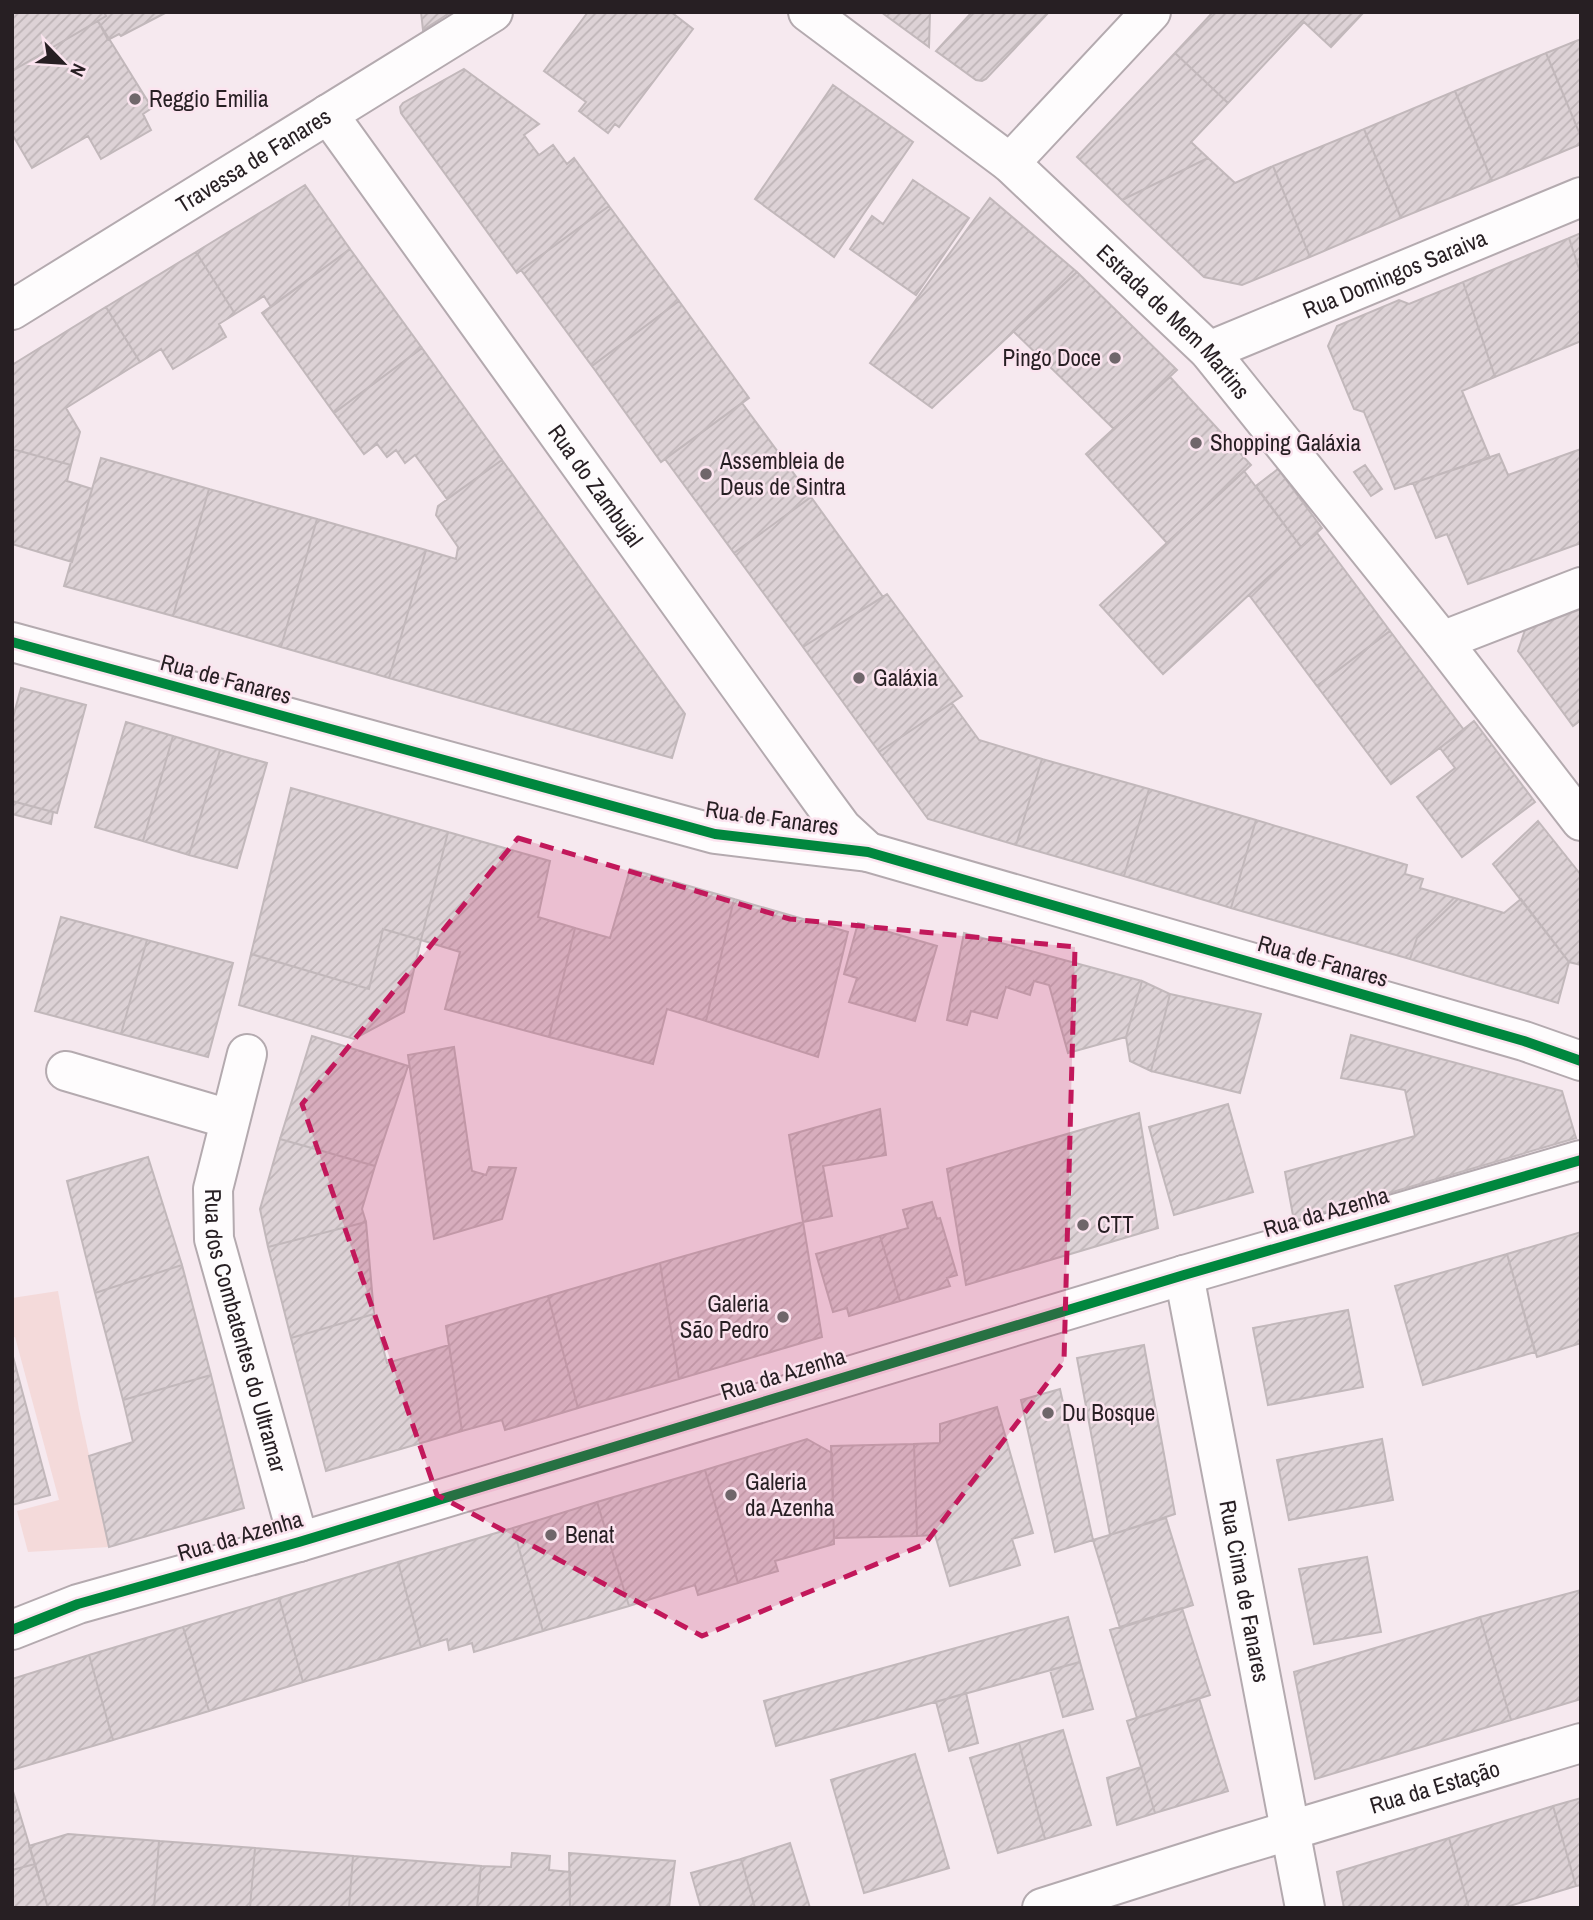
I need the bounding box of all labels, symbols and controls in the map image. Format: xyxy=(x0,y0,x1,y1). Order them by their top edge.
north arrow xyxy=(28,28,98,98)
text: N xyxy=(64,60,93,81)
place label: Reggio Emilia xyxy=(149,83,269,114)
marker: Reggio Emilia xyxy=(127,91,143,107)
street label: Travessa de Fanares xyxy=(170,100,336,220)
street label: Rua Domingos Saraiva xyxy=(1298,222,1492,326)
street label: Estrada de Mem Martins xyxy=(1090,237,1257,405)
place label: Pingo Doce xyxy=(1002,342,1101,373)
marker: Pingo Doce xyxy=(1107,350,1123,366)
street label: Rua do Zambujal xyxy=(541,418,650,553)
place label: Shopping Galáxia xyxy=(1210,427,1362,458)
marker: Shopping Galáxia xyxy=(1188,435,1204,451)
place label: Assembleia de Deus de Sintra xyxy=(719,445,846,502)
marker: Assembleia de Deus de Sintra xyxy=(698,466,714,482)
street label: Rua de Fanares xyxy=(157,646,295,711)
place label: Galáxia xyxy=(873,662,939,693)
marker: Galáxia xyxy=(851,670,867,686)
street label: Rua de Fanares xyxy=(703,793,841,842)
street label: Rua de Fanares xyxy=(1254,927,1392,994)
street label: Rua da Azenha xyxy=(1260,1179,1393,1244)
street label: Rua dos Combatentes do Ultramar xyxy=(198,1189,295,1476)
place label: CTT xyxy=(1097,1209,1134,1240)
marker: CTT xyxy=(1075,1217,1091,1233)
place label: Galeria São Pedro xyxy=(680,1288,769,1345)
marker: Galeria São Pedro xyxy=(775,1309,791,1325)
street label: Rua da Azenha xyxy=(717,1340,850,1407)
place label: Du Bosque xyxy=(1062,1397,1155,1428)
marker: Du Bosque xyxy=(1040,1405,1056,1421)
place label: Galeria da Azenha xyxy=(745,1466,835,1523)
marker: Galeria da Azenha xyxy=(723,1487,739,1503)
street label: Rua Cima de Fanares xyxy=(1212,1498,1278,1685)
street label: Rua da Azenha xyxy=(174,1503,307,1568)
place label: Benat xyxy=(565,1519,614,1550)
marker: Benat xyxy=(543,1527,559,1543)
street label: Rua da Estação xyxy=(1366,1752,1503,1821)

